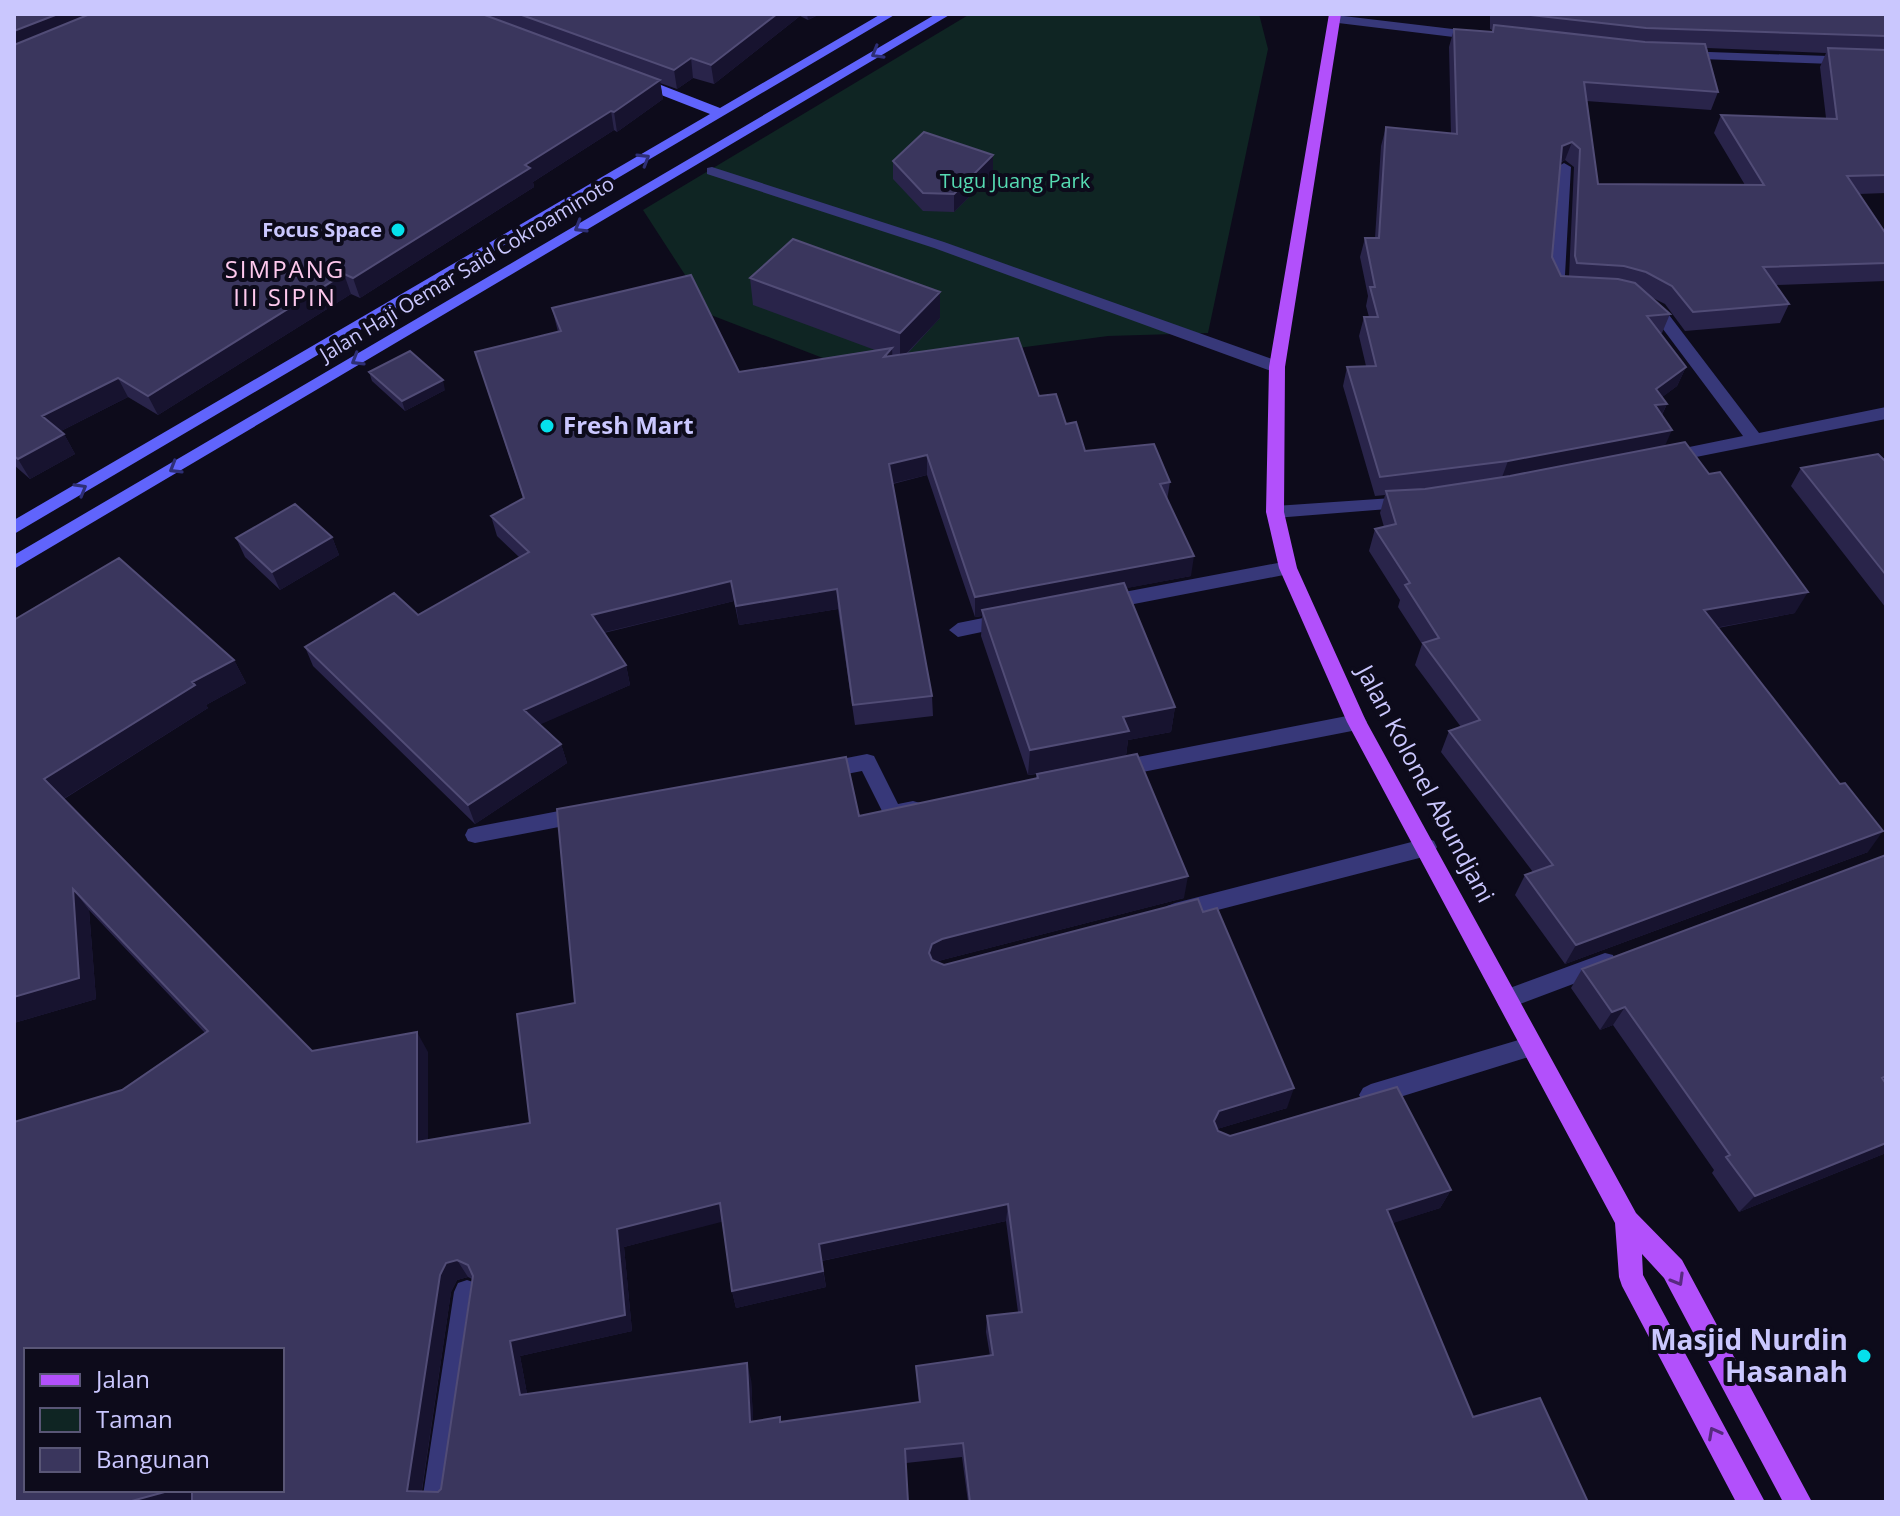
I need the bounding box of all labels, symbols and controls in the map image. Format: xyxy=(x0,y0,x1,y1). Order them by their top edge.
one-way arrow xyxy=(871,43,886,59)
one-way arrow xyxy=(635,153,650,169)
park label: Tugu Juang Park xyxy=(940,167,1091,194)
street label: Jalan Haji Oemar Said Cokroaminoto xyxy=(313,170,619,368)
place label: Focus Space xyxy=(262,216,382,243)
one-way arrow xyxy=(574,217,589,233)
marker: Focus Space xyxy=(389,221,407,239)
district label: SIMPANG III SIPIN xyxy=(225,252,345,313)
one-way arrow xyxy=(351,350,366,366)
place label: Fresh Mart xyxy=(563,408,694,441)
marker: Fresh Mart xyxy=(538,417,556,435)
one-way arrow xyxy=(169,458,184,474)
one-way arrow xyxy=(72,483,87,499)
street label: Jalan Kolonel Abundjani xyxy=(1349,657,1503,908)
one-way arrow xyxy=(1668,1271,1684,1286)
place label: Masjid Nurdin Hasanah xyxy=(1650,1320,1848,1390)
marker: Masjid Nurdin Hasanah xyxy=(1855,1347,1873,1365)
legend xyxy=(24,1348,284,1492)
text: Jalan xyxy=(94,1362,150,1395)
text: Taman xyxy=(96,1402,173,1435)
one-way arrow xyxy=(1709,1427,1724,1441)
text: Bangunan xyxy=(96,1442,210,1475)

